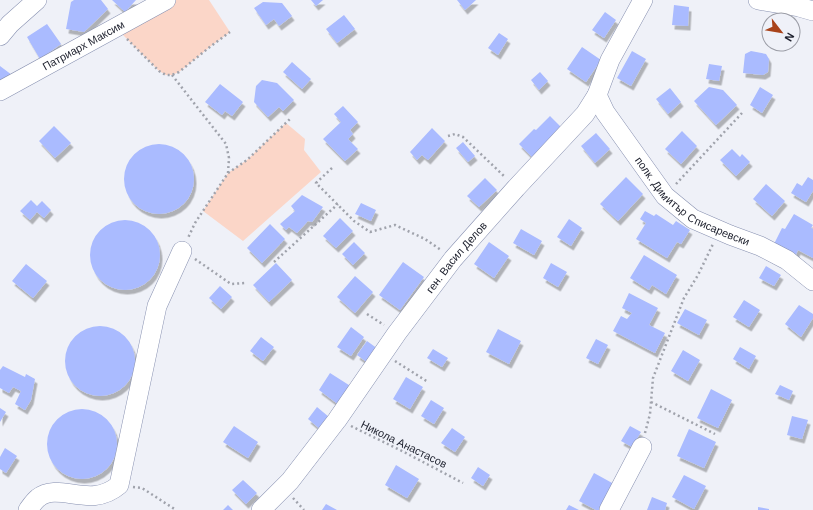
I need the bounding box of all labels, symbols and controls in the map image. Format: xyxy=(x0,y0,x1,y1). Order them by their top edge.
north arrow xyxy=(761,12,801,52)
street label: Патриарх Максим xyxy=(40,18,126,73)
text: N xyxy=(782,31,797,44)
street label: полк. Димитър Списаревски xyxy=(633,154,751,248)
street label: ген. Васил Делов xyxy=(424,219,489,295)
street label: Никола Анастасов xyxy=(359,418,449,470)

